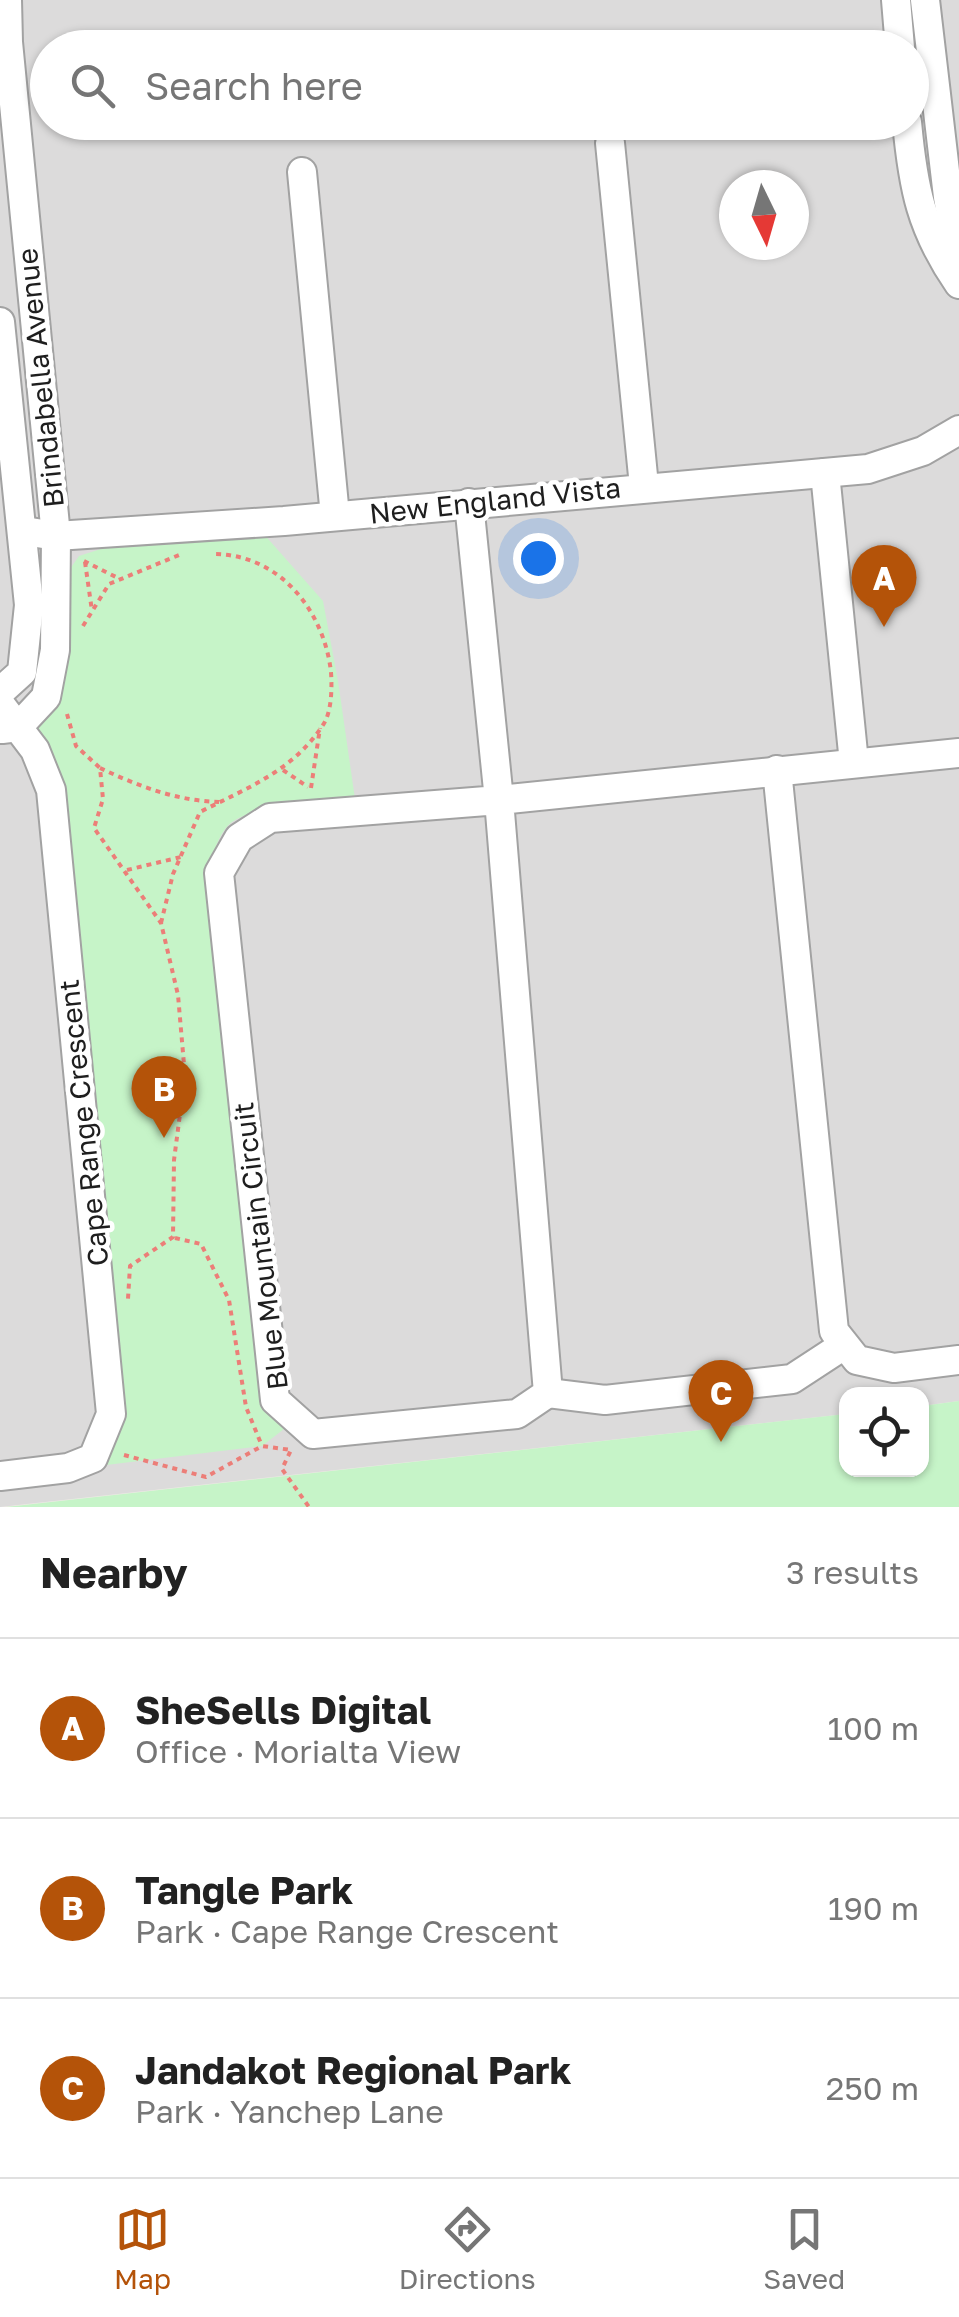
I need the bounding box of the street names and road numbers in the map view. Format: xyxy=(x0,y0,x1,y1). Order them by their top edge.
street label: Brindabella Avenue xyxy=(10,247,70,509)
street label: New England Vista xyxy=(368,470,622,530)
street label: Cape Range Crescent xyxy=(52,978,114,1268)
street label: Blue Mountain Circuit xyxy=(226,1100,294,1392)

